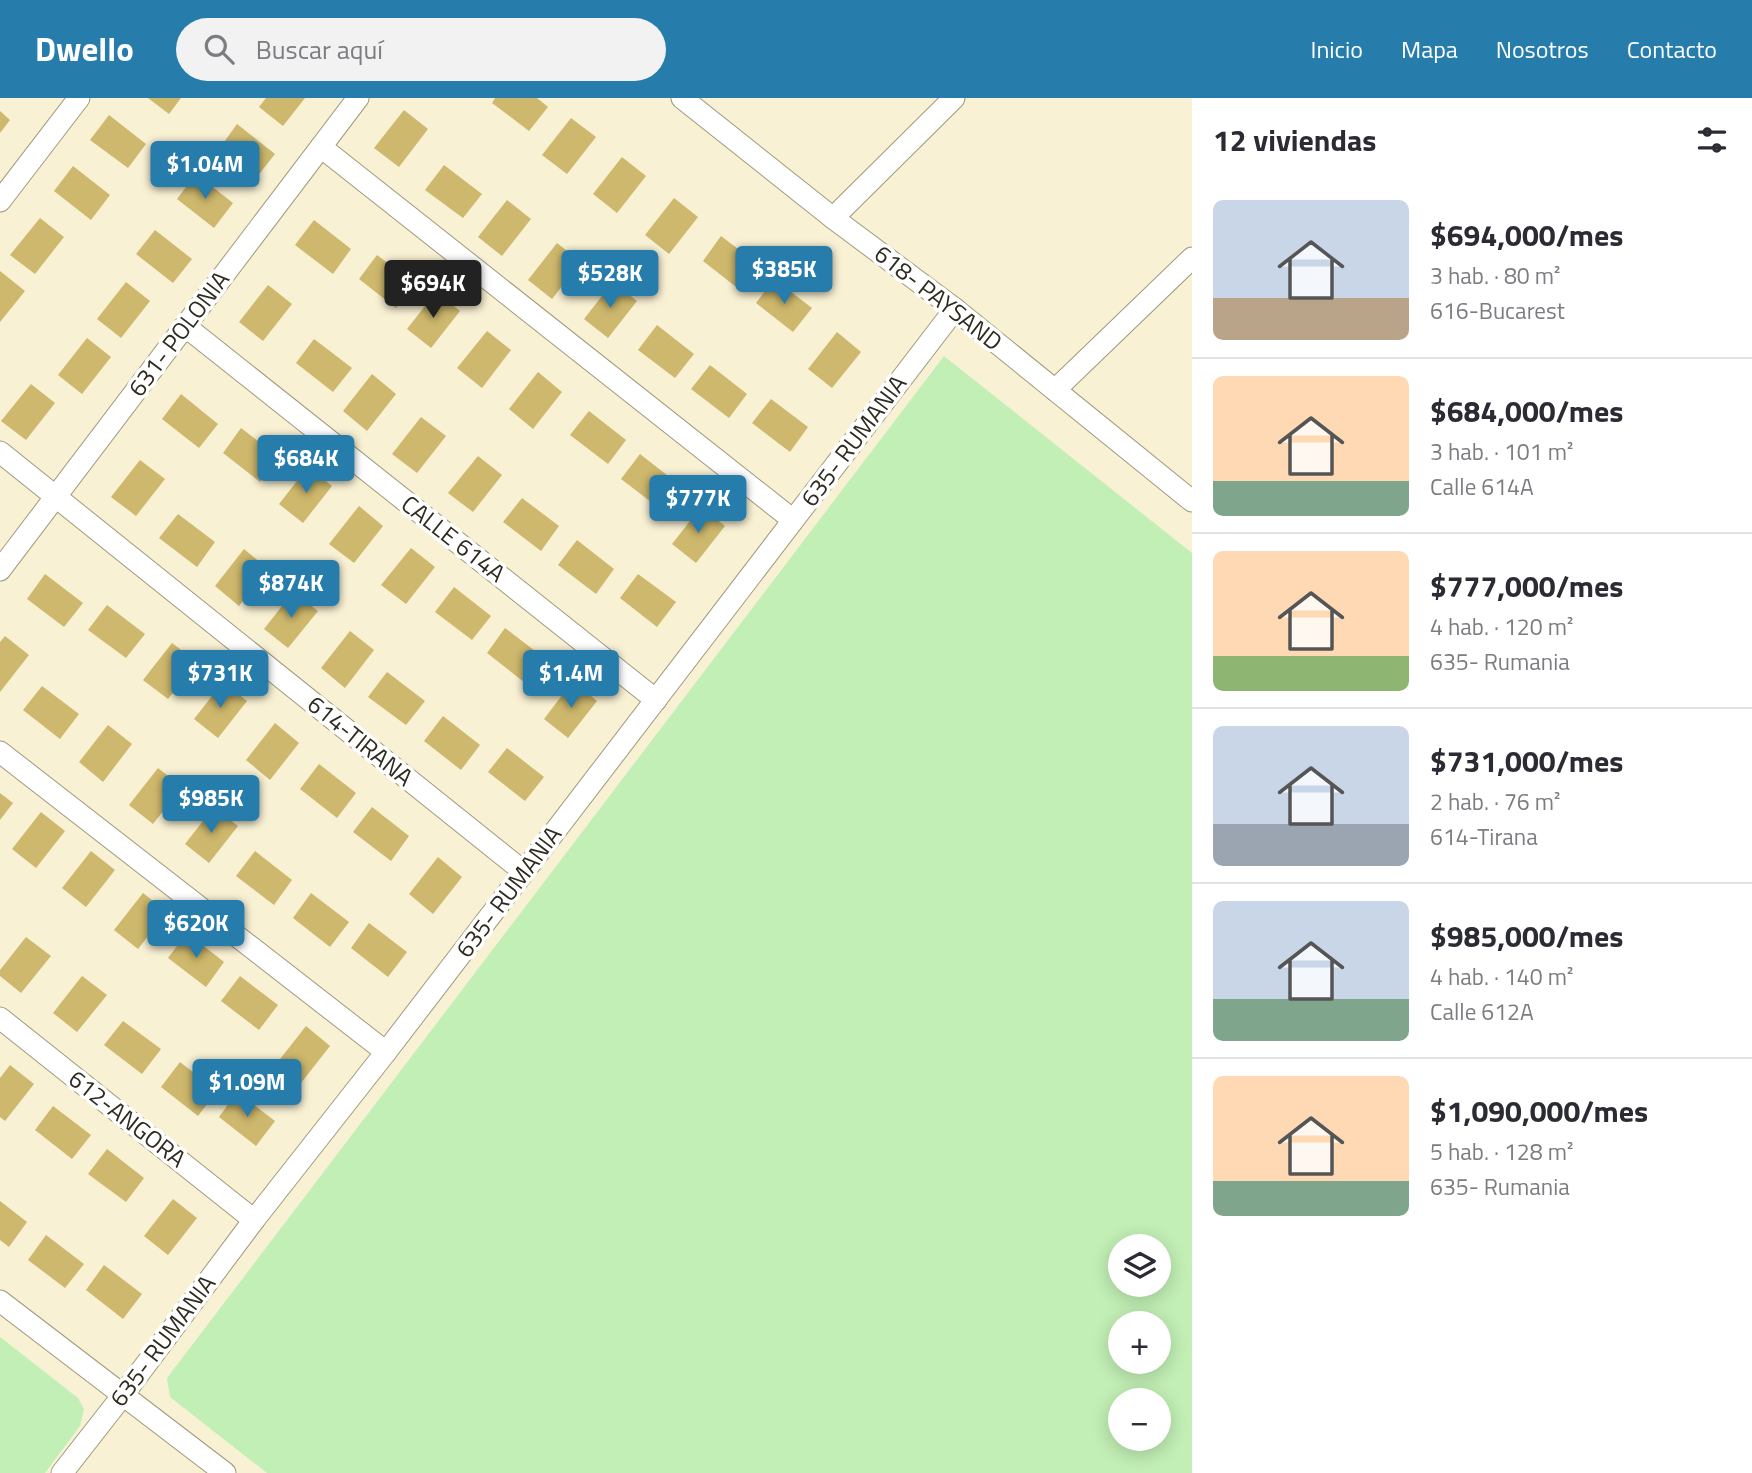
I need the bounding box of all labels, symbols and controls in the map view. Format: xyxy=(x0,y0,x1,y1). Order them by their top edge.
search box xyxy=(176,18,666,81)
text: Dwello xyxy=(35,24,134,74)
icon: search xyxy=(200,30,238,68)
text: Buscar aquí xyxy=(256,30,383,69)
text: Inicio xyxy=(1311,31,1363,67)
text: Mapa xyxy=(1401,31,1458,67)
text: Nosotros xyxy=(1496,31,1589,67)
text: Contacto xyxy=(1627,31,1717,67)
text: 12 viviendas xyxy=(1213,117,1376,163)
icon: filters xyxy=(1693,121,1731,159)
pin: $1.04M xyxy=(148,141,262,201)
text: $1.04M xyxy=(166,146,244,181)
text: $694,000/mes xyxy=(1430,212,1623,258)
icon: home xyxy=(1269,228,1353,312)
street label: 618- PAYSAND xyxy=(867,236,1010,359)
pin: $385K xyxy=(735,246,833,306)
pin: $528K xyxy=(561,250,659,310)
text: $385K xyxy=(751,251,817,286)
text: $528K xyxy=(577,255,643,290)
text: 3 hab. · 80 m² xyxy=(1430,258,1560,293)
pin: $694K xyxy=(384,260,482,320)
street label: 631- POLONIA xyxy=(119,263,238,404)
text: $694K xyxy=(400,265,466,300)
text: 616-Bucarest xyxy=(1430,293,1565,328)
street label: 635- RUMANIA xyxy=(792,367,915,514)
text: $684,000/mes xyxy=(1430,388,1623,434)
icon: home xyxy=(1269,404,1353,488)
text: 3 hab. · 101 m² xyxy=(1430,434,1573,469)
pin: $684K xyxy=(257,436,355,495)
text: $684K xyxy=(273,440,339,475)
text: Calle 614A xyxy=(1430,469,1534,504)
pin: $777K xyxy=(649,476,747,535)
text: $777K xyxy=(665,480,731,515)
street label: CALLE 614A xyxy=(394,486,513,590)
pin: $874K xyxy=(242,560,340,620)
text: $777,000/mes xyxy=(1430,563,1623,609)
text: $874K xyxy=(258,565,324,600)
icon: home xyxy=(1269,579,1353,663)
text: 4 hab. · 120 m² xyxy=(1430,609,1573,644)
text: 635- Rumania xyxy=(1430,644,1570,679)
pin: $731K xyxy=(171,650,269,710)
pin: $1.4M xyxy=(522,650,620,710)
text: $731K xyxy=(187,655,253,690)
text: $1.4M xyxy=(539,655,603,690)
street label: 614-TIRANA xyxy=(300,686,421,794)
text: $731,000/mes xyxy=(1430,738,1623,784)
icon: home xyxy=(1269,754,1353,838)
pin: $985K xyxy=(162,776,260,835)
text: $985K xyxy=(178,780,244,815)
text: 2 hab. · 76 m² xyxy=(1430,784,1560,819)
street label: 635- RUMANIA xyxy=(447,818,570,965)
text: 614-Tirana xyxy=(1430,819,1538,854)
pin: $620K xyxy=(147,900,245,960)
text: $620K xyxy=(163,905,229,940)
text: $985,000/mes xyxy=(1430,913,1623,959)
icon: home xyxy=(1269,929,1353,1013)
text: 4 hab. · 140 m² xyxy=(1430,959,1573,994)
text: Calle 612A xyxy=(1430,994,1534,1029)
pin: $1.09M xyxy=(190,1060,304,1119)
street label: 612-ANGORA xyxy=(61,1061,194,1176)
text: $1.09M xyxy=(208,1064,286,1099)
text: $1,090,000/mes xyxy=(1430,1088,1648,1134)
icon: home xyxy=(1269,1104,1353,1188)
text: 5 hab. · 128 m² xyxy=(1430,1134,1573,1169)
text: 635- Rumania xyxy=(1430,1169,1570,1204)
map controls xyxy=(1108,1234,1171,1451)
button: layers xyxy=(1108,1234,1171,1297)
street label: 635- RUMANIA xyxy=(101,1267,224,1414)
button: + xyxy=(1108,1311,1171,1374)
button: − xyxy=(1108,1388,1171,1451)

